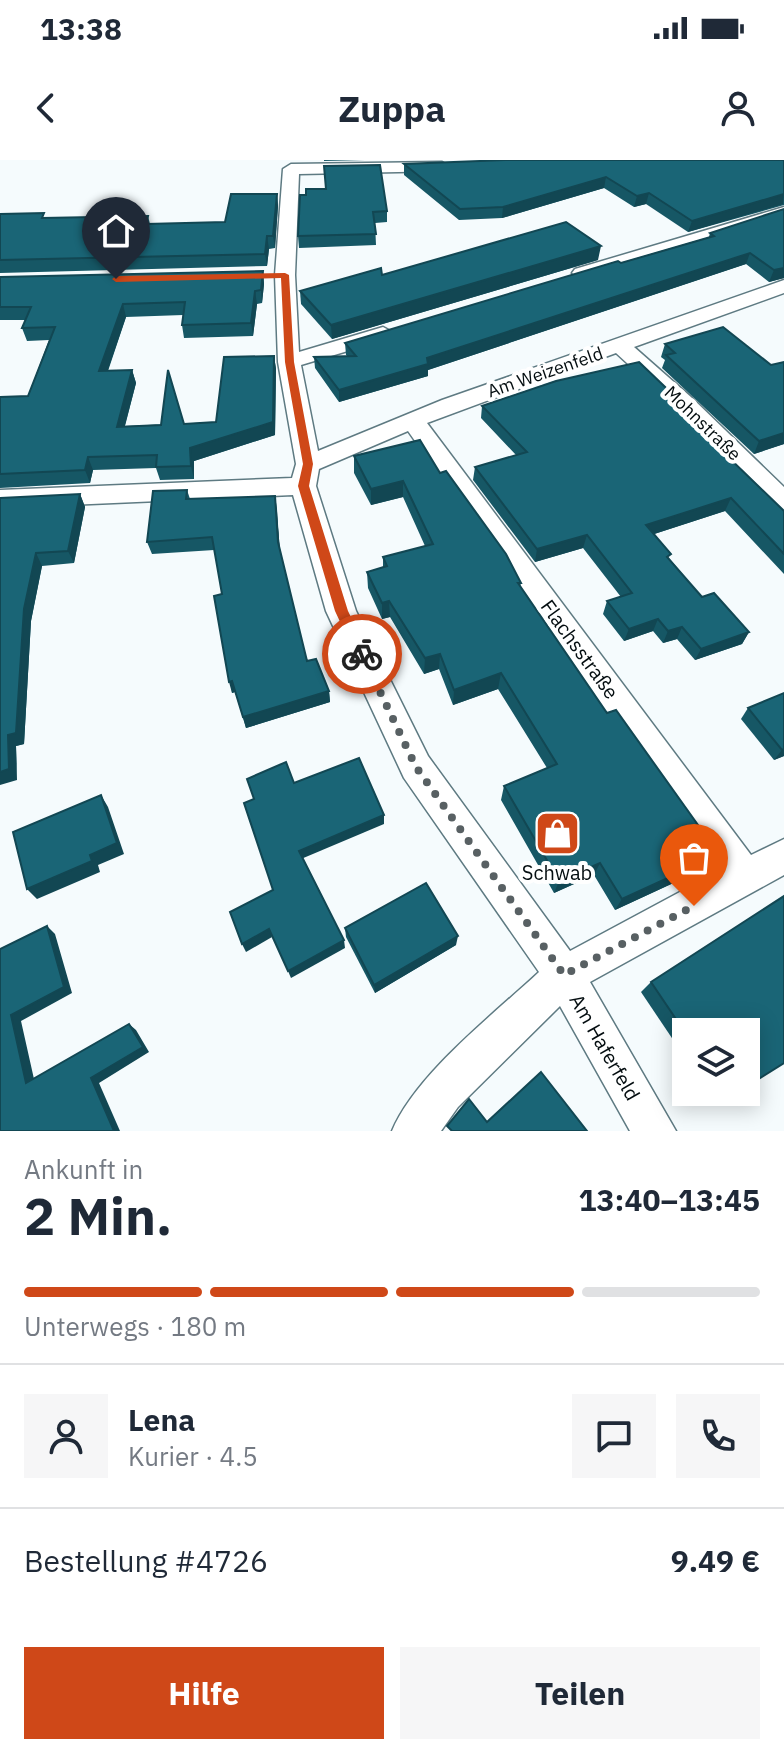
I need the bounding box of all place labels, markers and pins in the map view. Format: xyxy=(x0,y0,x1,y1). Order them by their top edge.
pin xyxy=(82,197,150,279)
shop icon: Schwab xyxy=(533,809,581,857)
pin xyxy=(660,824,728,906)
place label: Schwab xyxy=(522,859,592,886)

